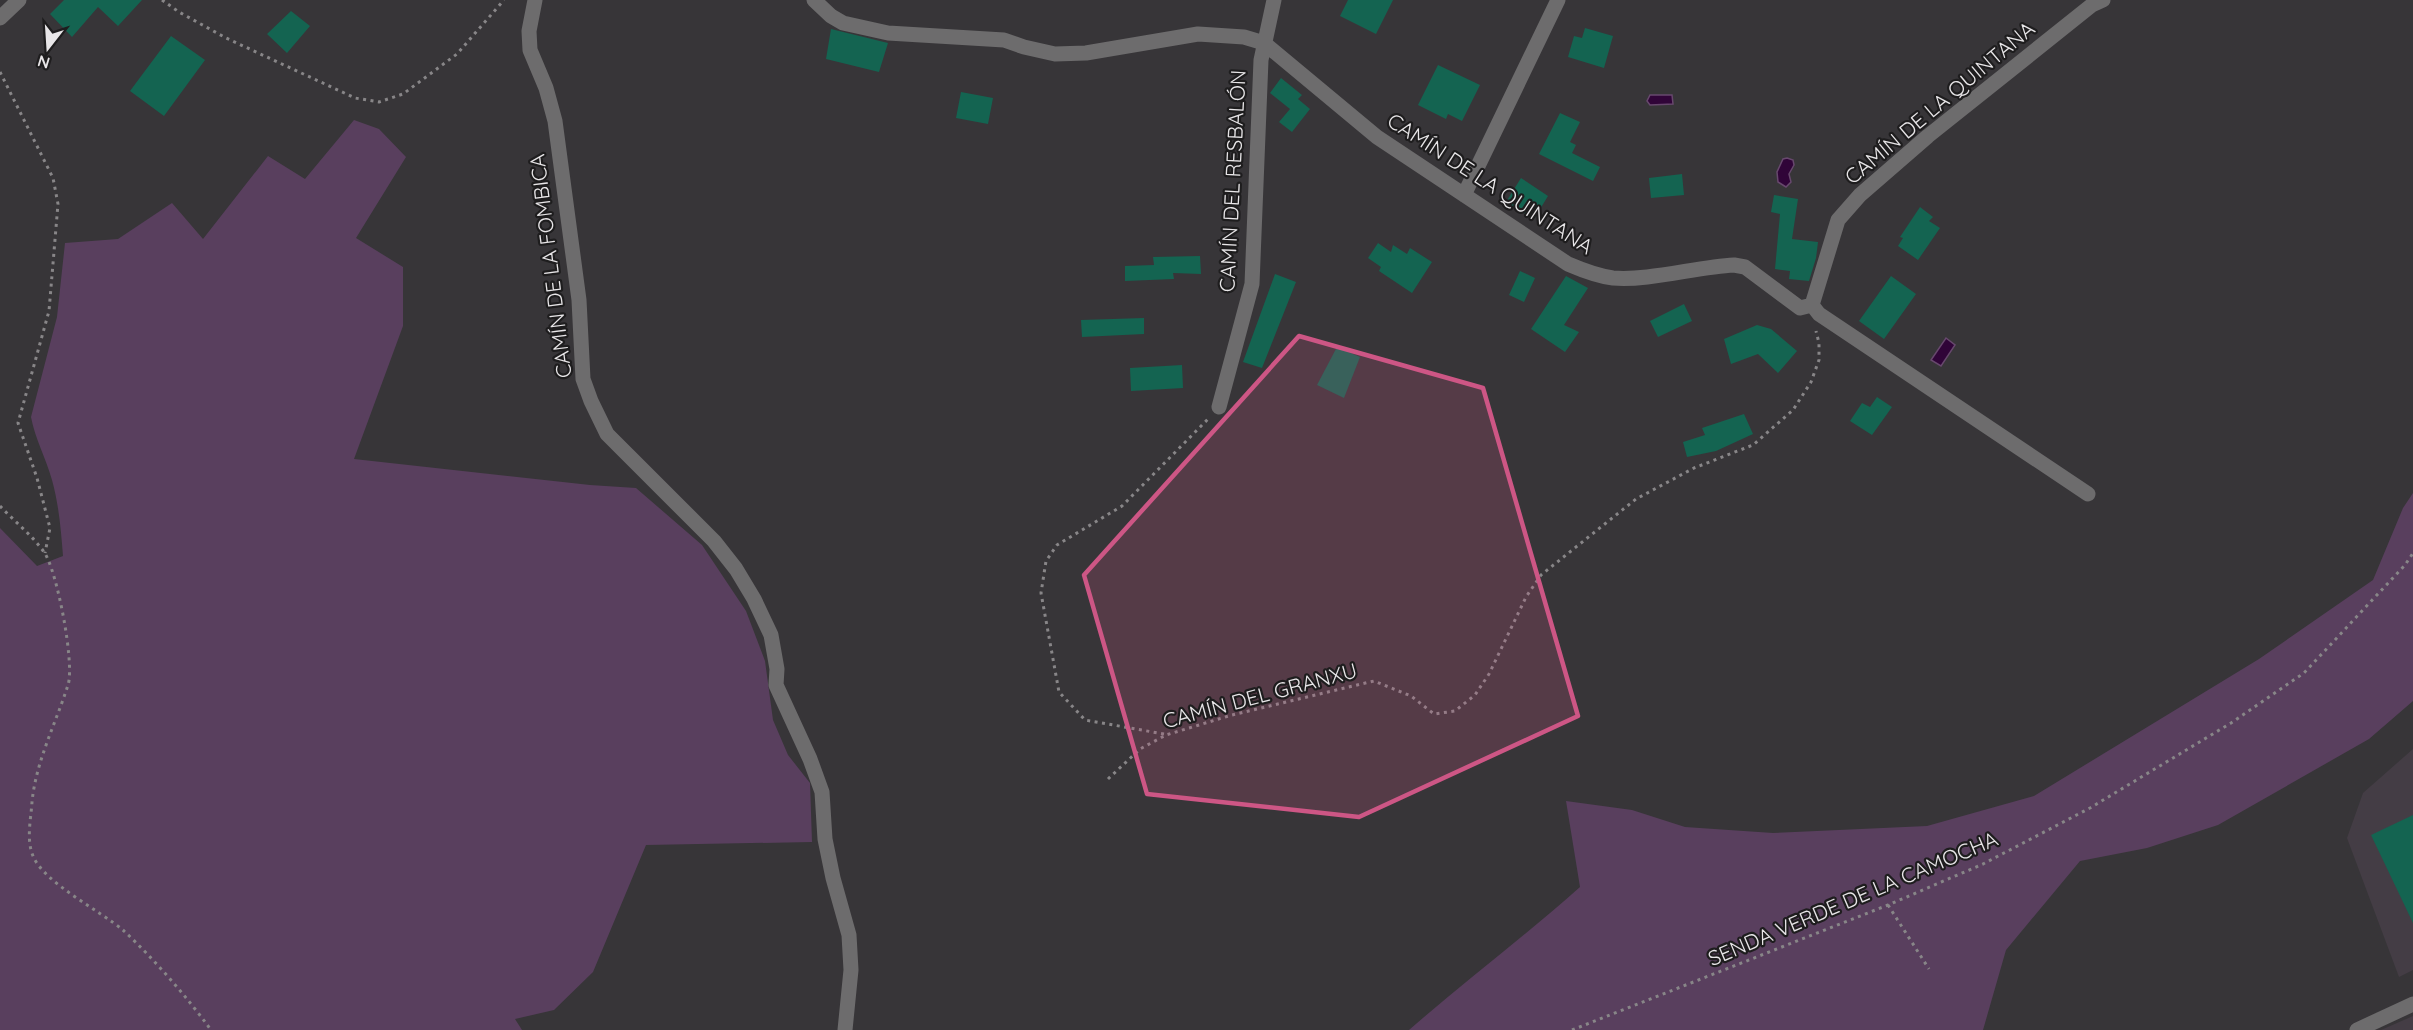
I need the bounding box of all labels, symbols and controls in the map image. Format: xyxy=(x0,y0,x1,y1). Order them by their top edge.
street label: CAMÍN DE LA QUINTANA xyxy=(1839,15,2040,189)
north arrow xyxy=(18,18,78,78)
text: N xyxy=(35,51,52,74)
street label: CAMÍN DEL RESBALÓN xyxy=(1213,69,1251,293)
street label: CAMÍN DE LA QUINTANA xyxy=(1383,107,1598,259)
street label: CAMÍN DE LA FOMBICA xyxy=(523,153,577,380)
street label: CAMÍN DEL GRANXU xyxy=(1160,657,1360,733)
street label: SENDA VERDE DE LA CAMOCHA xyxy=(1704,825,2002,971)

